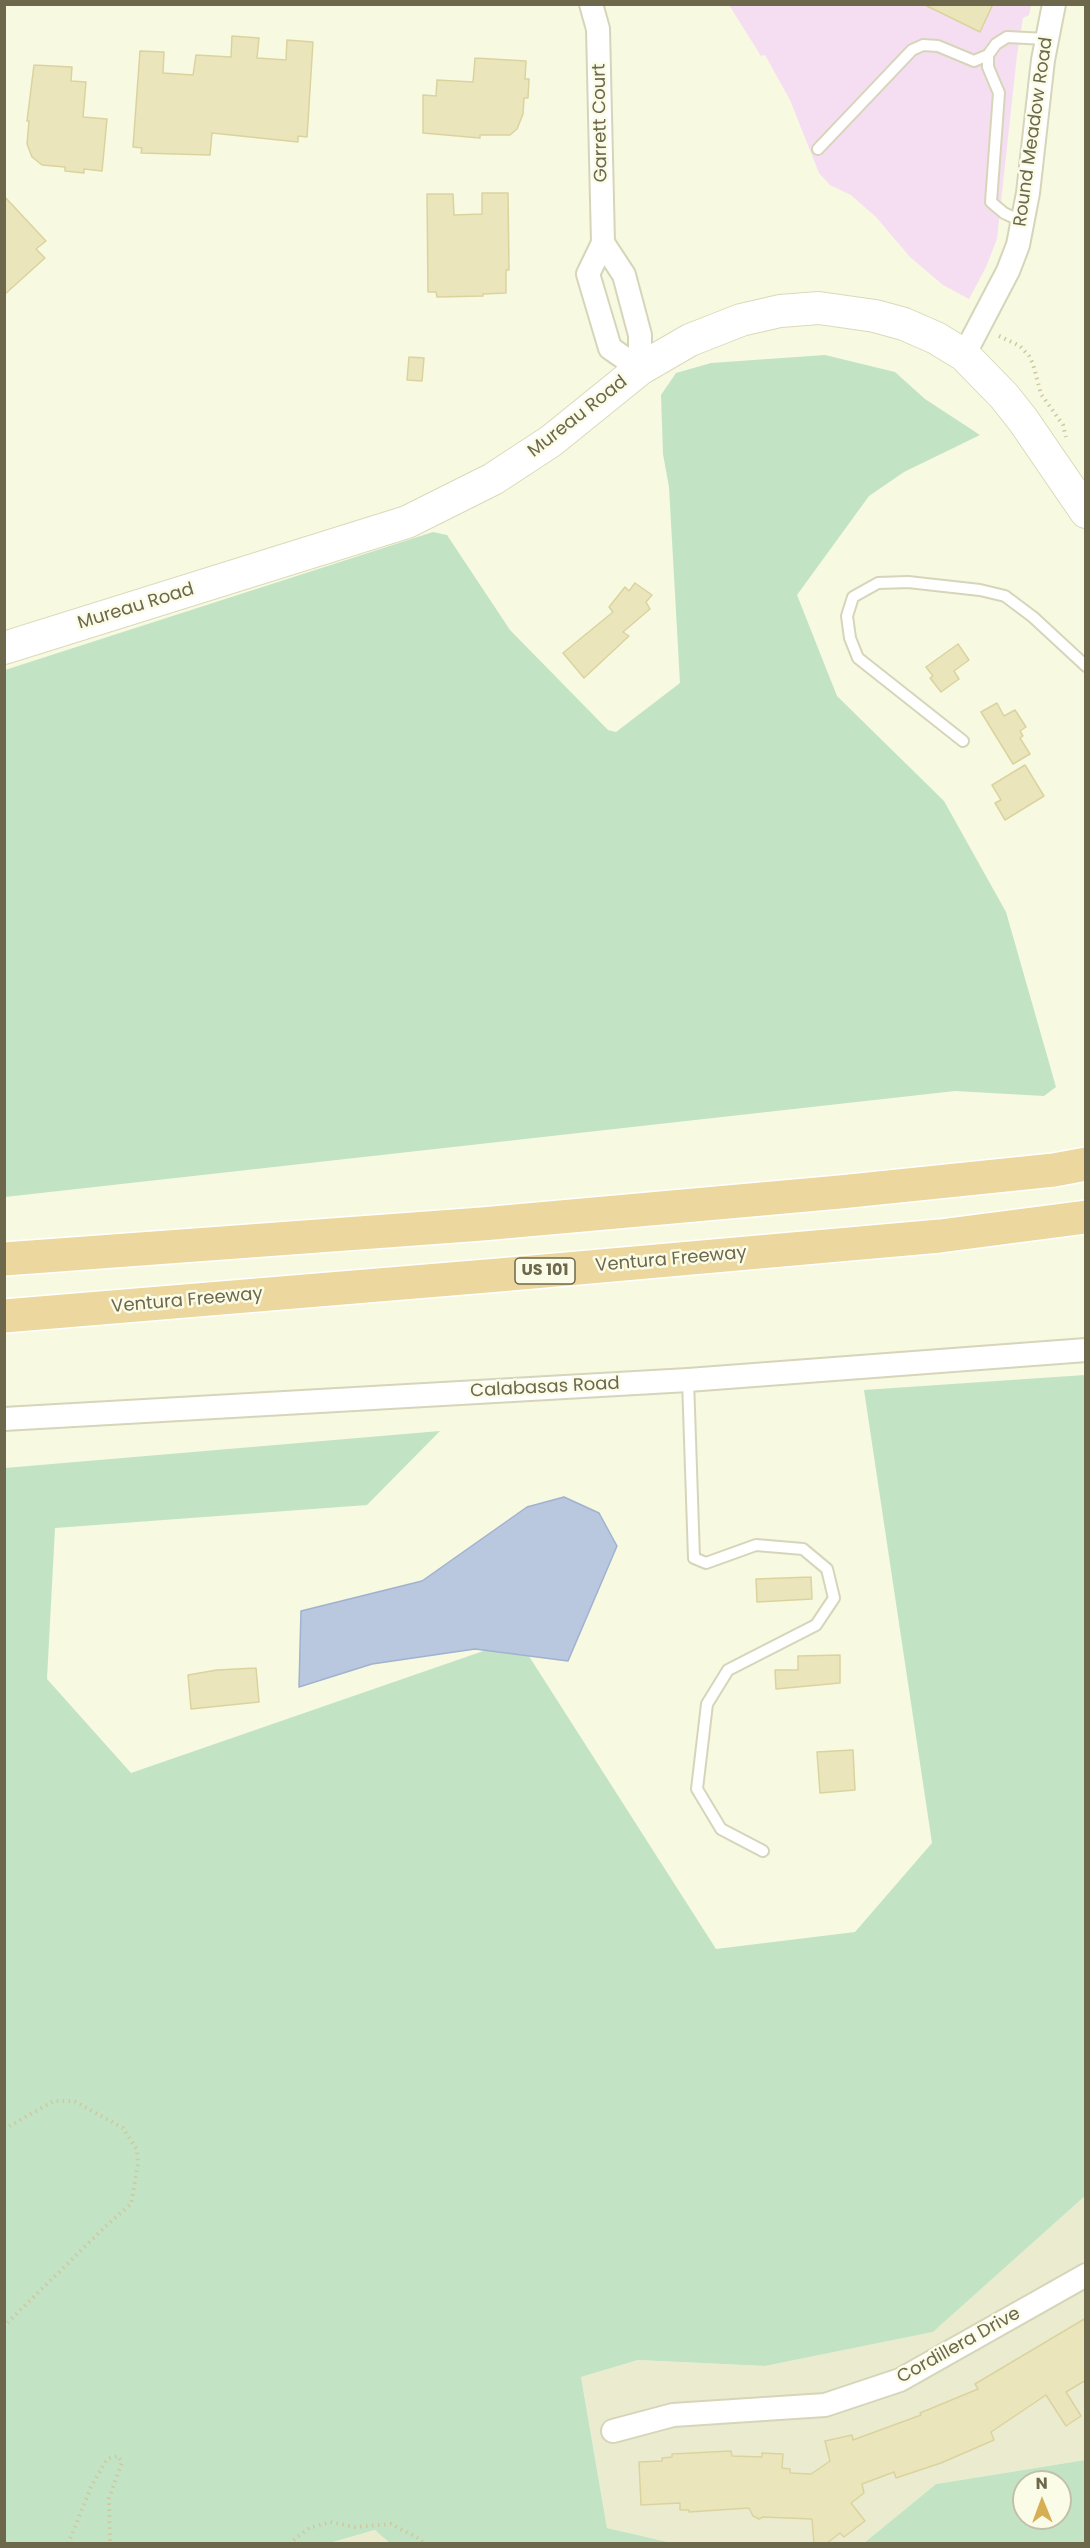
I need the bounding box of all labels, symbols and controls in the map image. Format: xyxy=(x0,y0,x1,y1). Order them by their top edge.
street label: Round Meadow Road xyxy=(1010,36,1058,228)
street label: Garrett Court xyxy=(589,63,613,183)
street label: Mureau Road xyxy=(524,371,632,463)
street label: Mureau Road xyxy=(75,579,197,635)
street label: Ventura Freeway xyxy=(594,1243,748,1277)
road number: US 101 xyxy=(515,1258,575,1284)
street label: Ventura Freeway xyxy=(110,1284,264,1318)
street label: Calabasas Road xyxy=(470,1373,620,1403)
street label: Cordillera Drive xyxy=(894,2303,1024,2389)
north arrow xyxy=(1012,2470,1072,2530)
text: N xyxy=(1035,2472,1048,2495)

